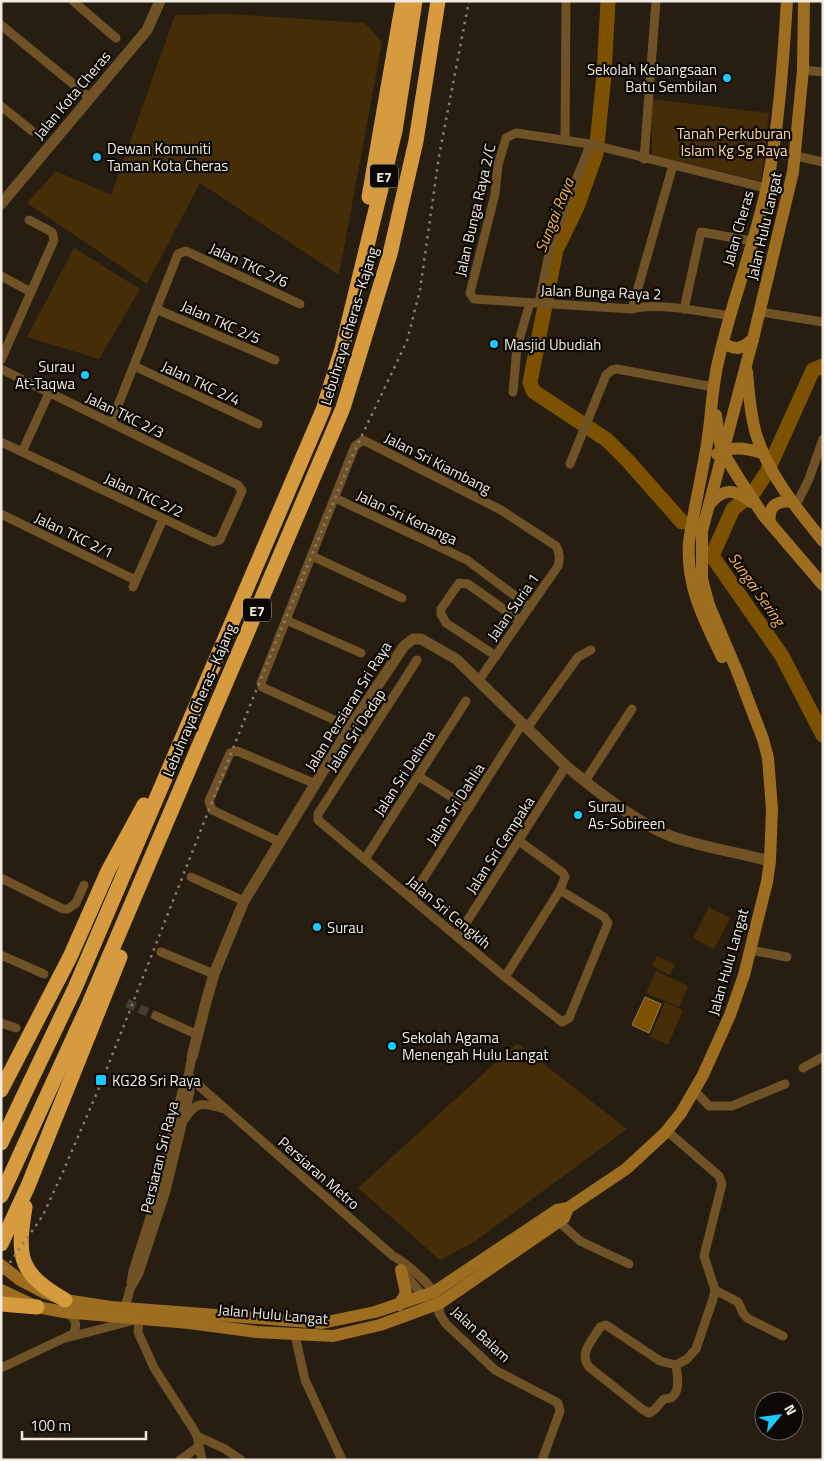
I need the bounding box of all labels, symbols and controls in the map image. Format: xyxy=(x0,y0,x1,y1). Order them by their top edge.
street label: Jalan Kota Cheras xyxy=(28,45,116,144)
place label: Sekolah Kebangsaan Batu Sembilan xyxy=(587,58,717,98)
marker: Sekolah Kebangsaan Batu Sembilan xyxy=(721,72,733,84)
park label: Tanah Perkuburan Islam Kg Sg Raya xyxy=(677,122,791,162)
place label: Dewan Komuniti Taman Kota Cheras xyxy=(107,137,228,177)
street label: Jalan Bunga Raya 2/C xyxy=(449,142,501,278)
marker: Dewan Komuniti Taman Kota Cheras xyxy=(91,151,103,163)
road number: E7 xyxy=(370,165,398,188)
street label: Jalan Hulu Langat xyxy=(740,169,788,282)
water label: Sungai Raya xyxy=(528,173,580,256)
street label: Jalan Cheras xyxy=(716,187,760,268)
street label: Jalan TKC 2/6 xyxy=(206,237,292,293)
street label: Lebuhraya Cheras–Kajang xyxy=(314,244,384,408)
street label: Jalan Bunga Raya 2 xyxy=(540,278,662,306)
street label: Jalan TKC 2/5 xyxy=(178,294,264,350)
place label: Masjid Ubudiah xyxy=(504,333,601,356)
marker: Masjid Ubudiah xyxy=(488,338,500,350)
place label: Surau At-Taqwa xyxy=(15,355,75,395)
street label: Jalan TKC 2/4 xyxy=(158,355,244,411)
marker: Surau At-Taqwa xyxy=(79,369,91,381)
street label: Jalan TKC 2/3 xyxy=(82,386,168,444)
street label: Jalan Sri Kiambang xyxy=(381,426,496,500)
street label: Jalan TKC 2/2 xyxy=(101,467,187,523)
street label: Jalan Sri Kenanga xyxy=(353,484,462,551)
street label: Jalan TKC 2/1 xyxy=(31,506,117,564)
water label: Sungai Sering xyxy=(723,547,793,633)
street label: Jalan Suria 1 xyxy=(481,568,545,646)
road number: E7 xyxy=(243,598,271,622)
street label: Lebuhraya Cheras–Kajang xyxy=(156,620,242,780)
street label: Jalan Persiaran Sri Raya xyxy=(299,636,397,775)
street label: Jalan Sri Dedap xyxy=(321,684,391,776)
street label: Jalan Sri Delima xyxy=(368,725,441,820)
street label: Jalan Sri Dahlia xyxy=(420,758,490,850)
street label: Jalan Sri Cempaka xyxy=(460,791,540,898)
place label: Surau As-Sobireen xyxy=(588,795,665,835)
marker: Surau As-Sobireen xyxy=(572,809,584,821)
street label: Jalan Sri Cengkih xyxy=(402,870,496,954)
street label: Jalan Hulu Langat xyxy=(702,905,754,1018)
place label: Surau xyxy=(327,916,364,939)
marker: Surau xyxy=(311,921,323,933)
place label: Sekolah Agama Menengah Hulu Langat xyxy=(402,1026,549,1066)
marker: Sekolah Agama Menengah Hulu Langat xyxy=(386,1040,398,1052)
place label: KG28 Sri Raya xyxy=(112,1069,201,1092)
marker: KG28 Sri Raya xyxy=(94,1073,108,1087)
street label: Persiaran Sri Raya xyxy=(134,1098,184,1215)
street label: Persiaran Metro xyxy=(273,1131,365,1215)
street label: Jalan Hulu Langat xyxy=(217,1298,330,1330)
street label: Jalan Balam xyxy=(446,1300,516,1368)
north arrow xyxy=(754,1391,804,1441)
text: N xyxy=(779,1400,802,1419)
scale bar xyxy=(22,1408,146,1440)
text: 100 m xyxy=(30,1414,71,1437)

